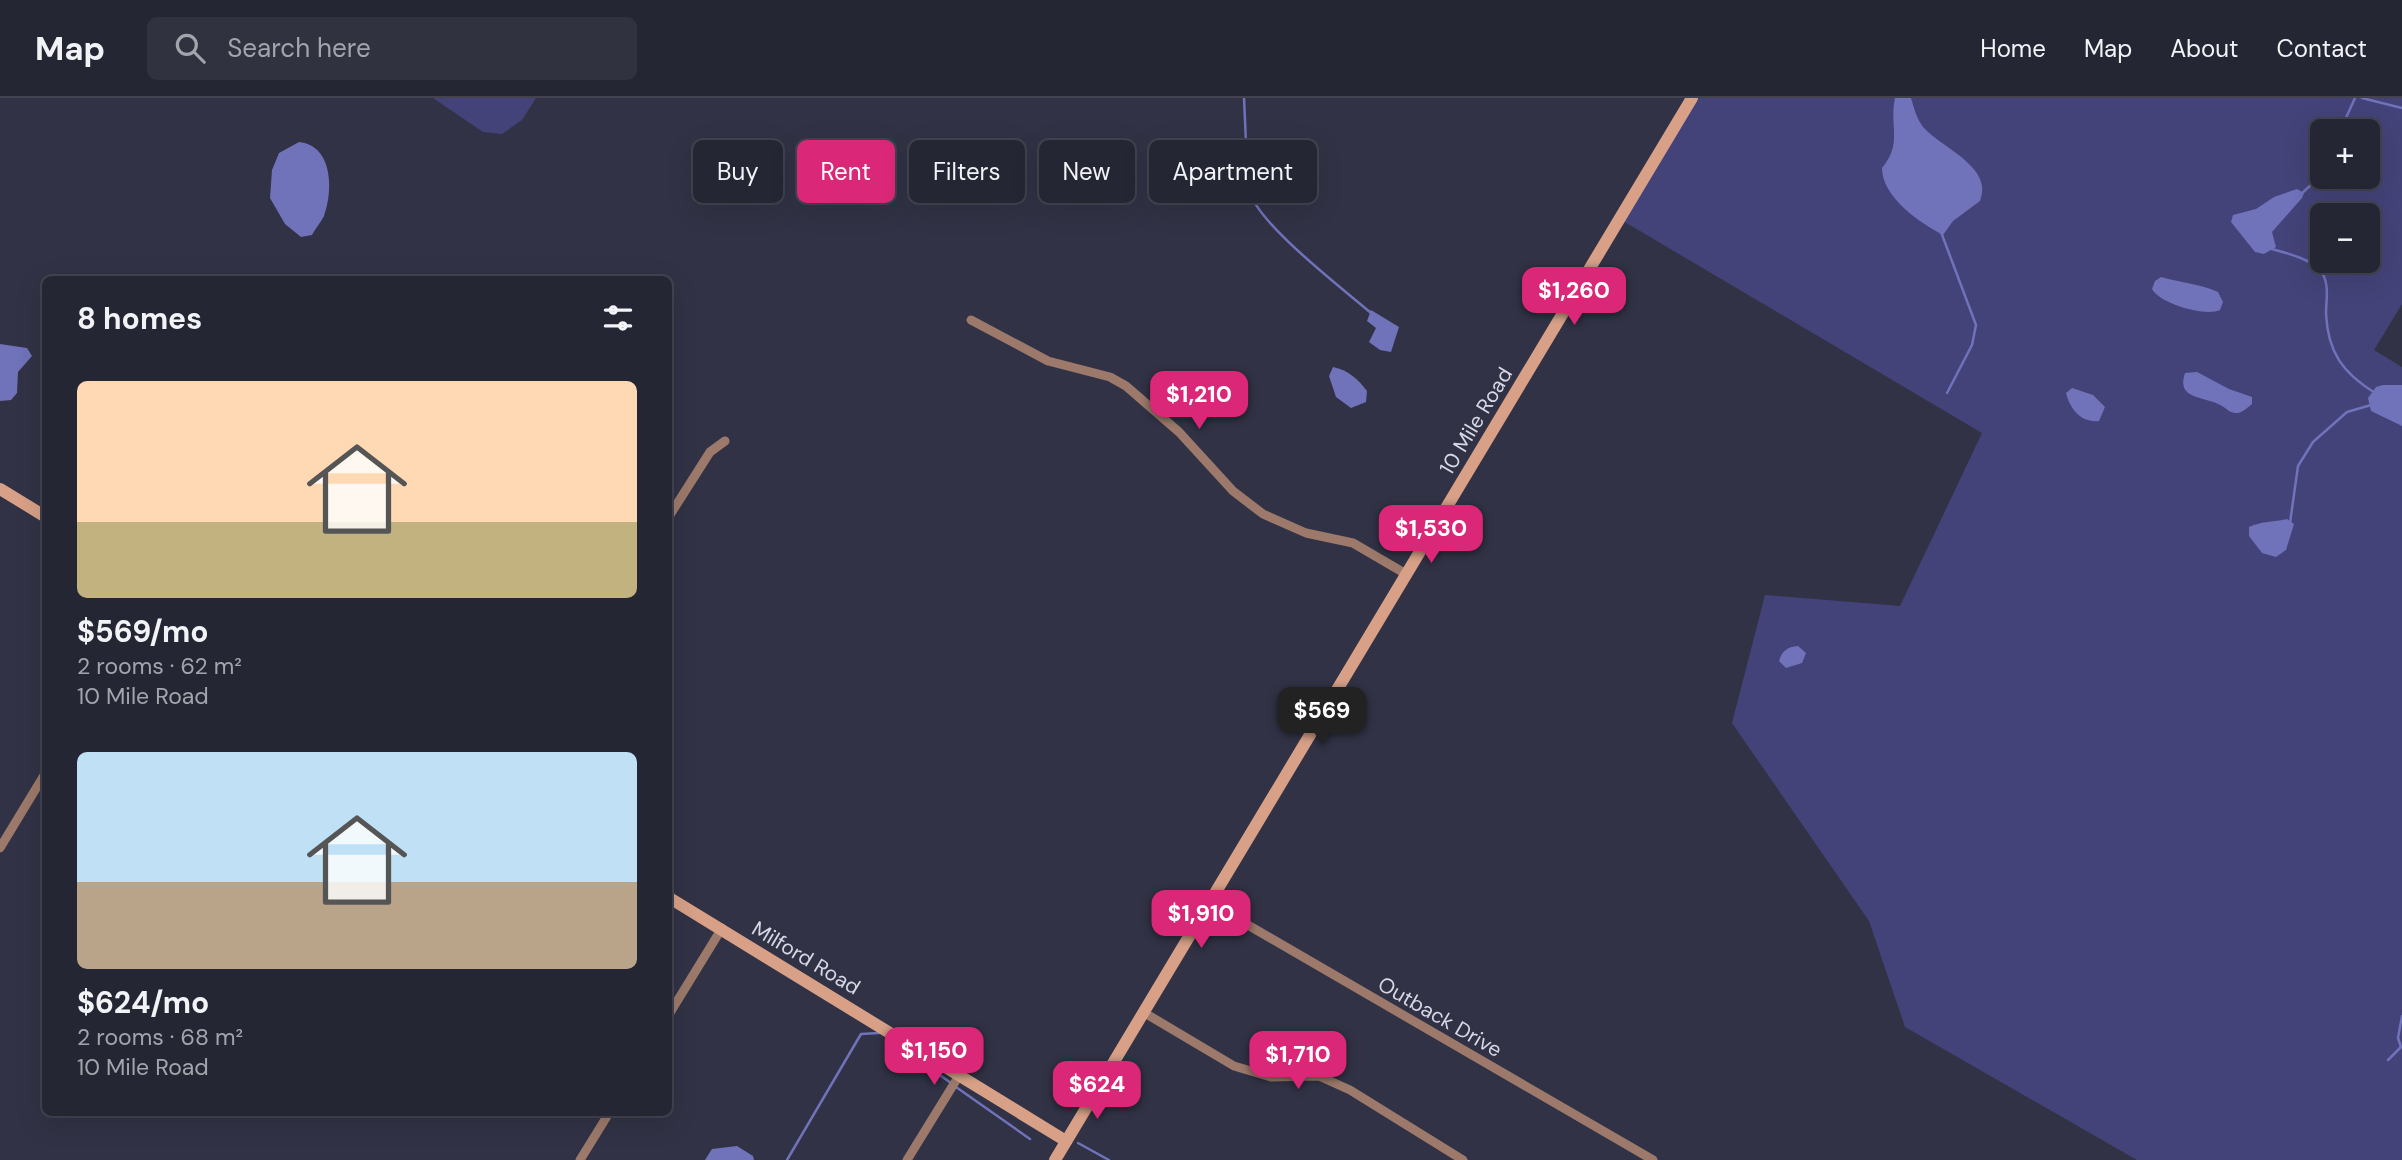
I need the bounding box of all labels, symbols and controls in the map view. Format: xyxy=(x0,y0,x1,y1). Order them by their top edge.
search box xyxy=(147,17,637,80)
text: Map xyxy=(35,27,105,70)
icon: search xyxy=(171,29,209,67)
text: Search here xyxy=(227,31,371,65)
text: Home xyxy=(1980,33,2046,64)
text: Map xyxy=(2084,33,2132,64)
text: About xyxy=(2170,33,2239,64)
text: Contact xyxy=(2277,33,2367,64)
map controls xyxy=(2310,119,2380,273)
button: + xyxy=(2310,119,2380,189)
chip: Buy xyxy=(693,140,783,203)
chip: Rent xyxy=(797,140,895,203)
chip: Filters xyxy=(909,140,1025,203)
chip: New xyxy=(1039,140,1135,203)
chip: Apartment xyxy=(1149,140,1317,203)
button: − xyxy=(2310,203,2380,273)
pin: $1,260 xyxy=(1517,268,1631,327)
text: $1,260 xyxy=(1538,275,1610,305)
text: 8 homes xyxy=(77,299,202,338)
icon: filters xyxy=(599,299,637,337)
street label: 10 Mile Road xyxy=(1433,362,1519,480)
pin: $1,210 xyxy=(1142,372,1256,431)
text: $1,210 xyxy=(1166,379,1232,409)
icon: home xyxy=(294,426,420,552)
pin: $1,530 xyxy=(1374,505,1488,565)
text: $1,530 xyxy=(1395,513,1467,543)
text: $569/mo xyxy=(77,612,209,651)
text: 2 rooms · 62 m² xyxy=(77,651,242,681)
text: 10 Mile Road xyxy=(77,681,209,711)
pin: $569 xyxy=(1281,688,1363,747)
text: $569 xyxy=(1294,695,1350,725)
icon: home xyxy=(294,797,420,923)
pin: $1,910 xyxy=(1144,890,1258,950)
text: $1,910 xyxy=(1168,898,1234,928)
street label: Milford Road xyxy=(747,915,865,1001)
street label: Outback Drive xyxy=(1373,970,1507,1064)
text: $624/mo xyxy=(77,983,209,1022)
text: 2 rooms · 68 m² xyxy=(77,1022,243,1052)
pin: $1,150 xyxy=(877,1028,991,1087)
pin: $1,710 xyxy=(1241,1032,1355,1091)
text: $1,150 xyxy=(901,1035,967,1065)
text: $1,710 xyxy=(1265,1039,1331,1069)
text: 10 Mile Road xyxy=(77,1052,209,1082)
pin: $624 xyxy=(1056,1062,1138,1121)
text: $624 xyxy=(1069,1069,1125,1099)

